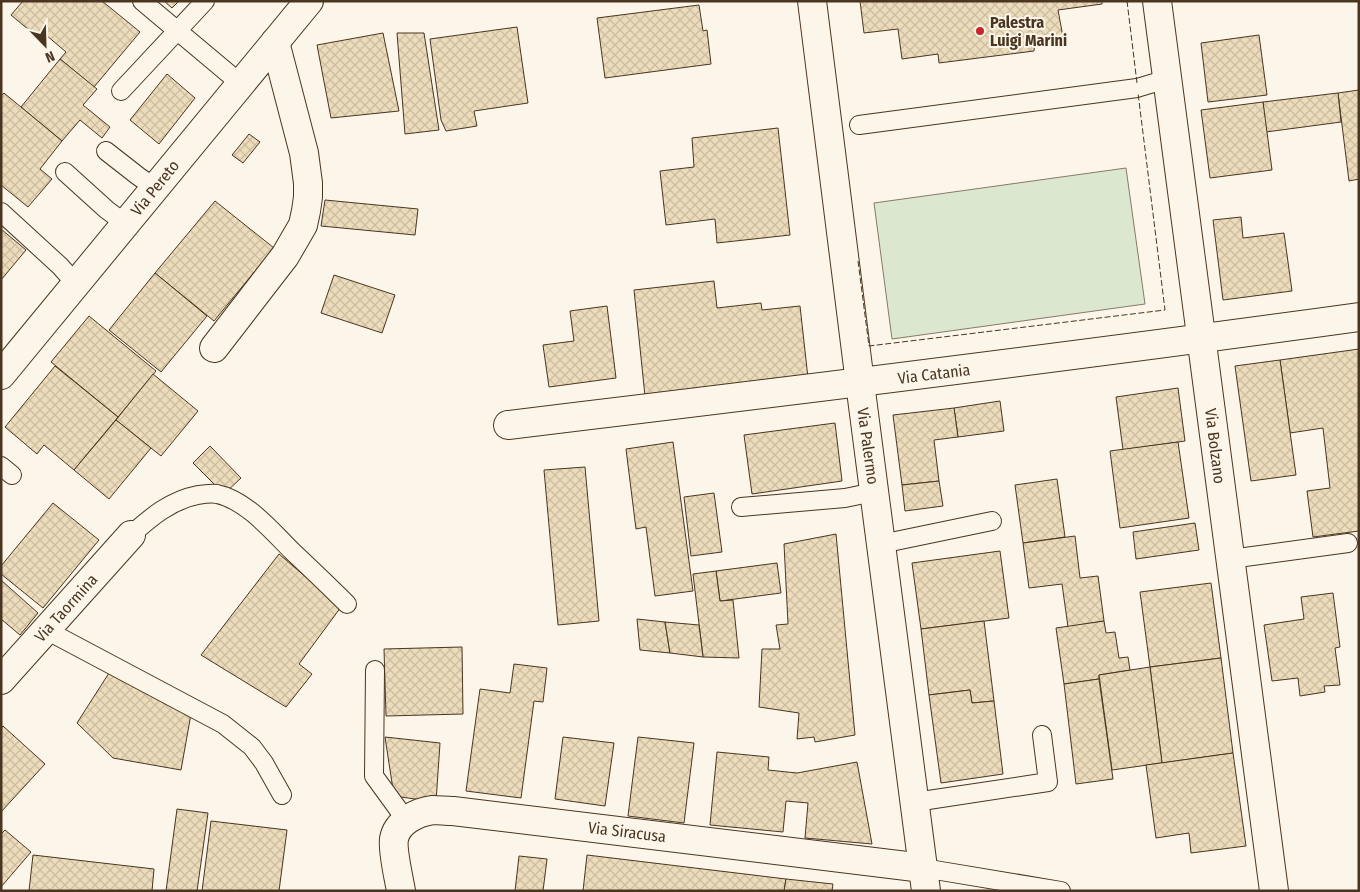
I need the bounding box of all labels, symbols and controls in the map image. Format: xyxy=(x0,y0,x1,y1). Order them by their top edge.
place label: Palestra Luigi Marini xyxy=(990,13,1067,50)
north arrow xyxy=(20,20,70,70)
marker: Palestra Luigi Marini xyxy=(974,25,986,37)
text: N xyxy=(43,47,57,66)
street label: Via Pereto xyxy=(127,156,183,220)
street label: Via Catania xyxy=(897,360,971,388)
street label: Via Palermo xyxy=(853,406,883,486)
street label: Via Bolzano xyxy=(1201,407,1229,485)
street label: Via Taormina xyxy=(31,570,102,646)
street label: Via Siracusa xyxy=(587,818,667,846)

